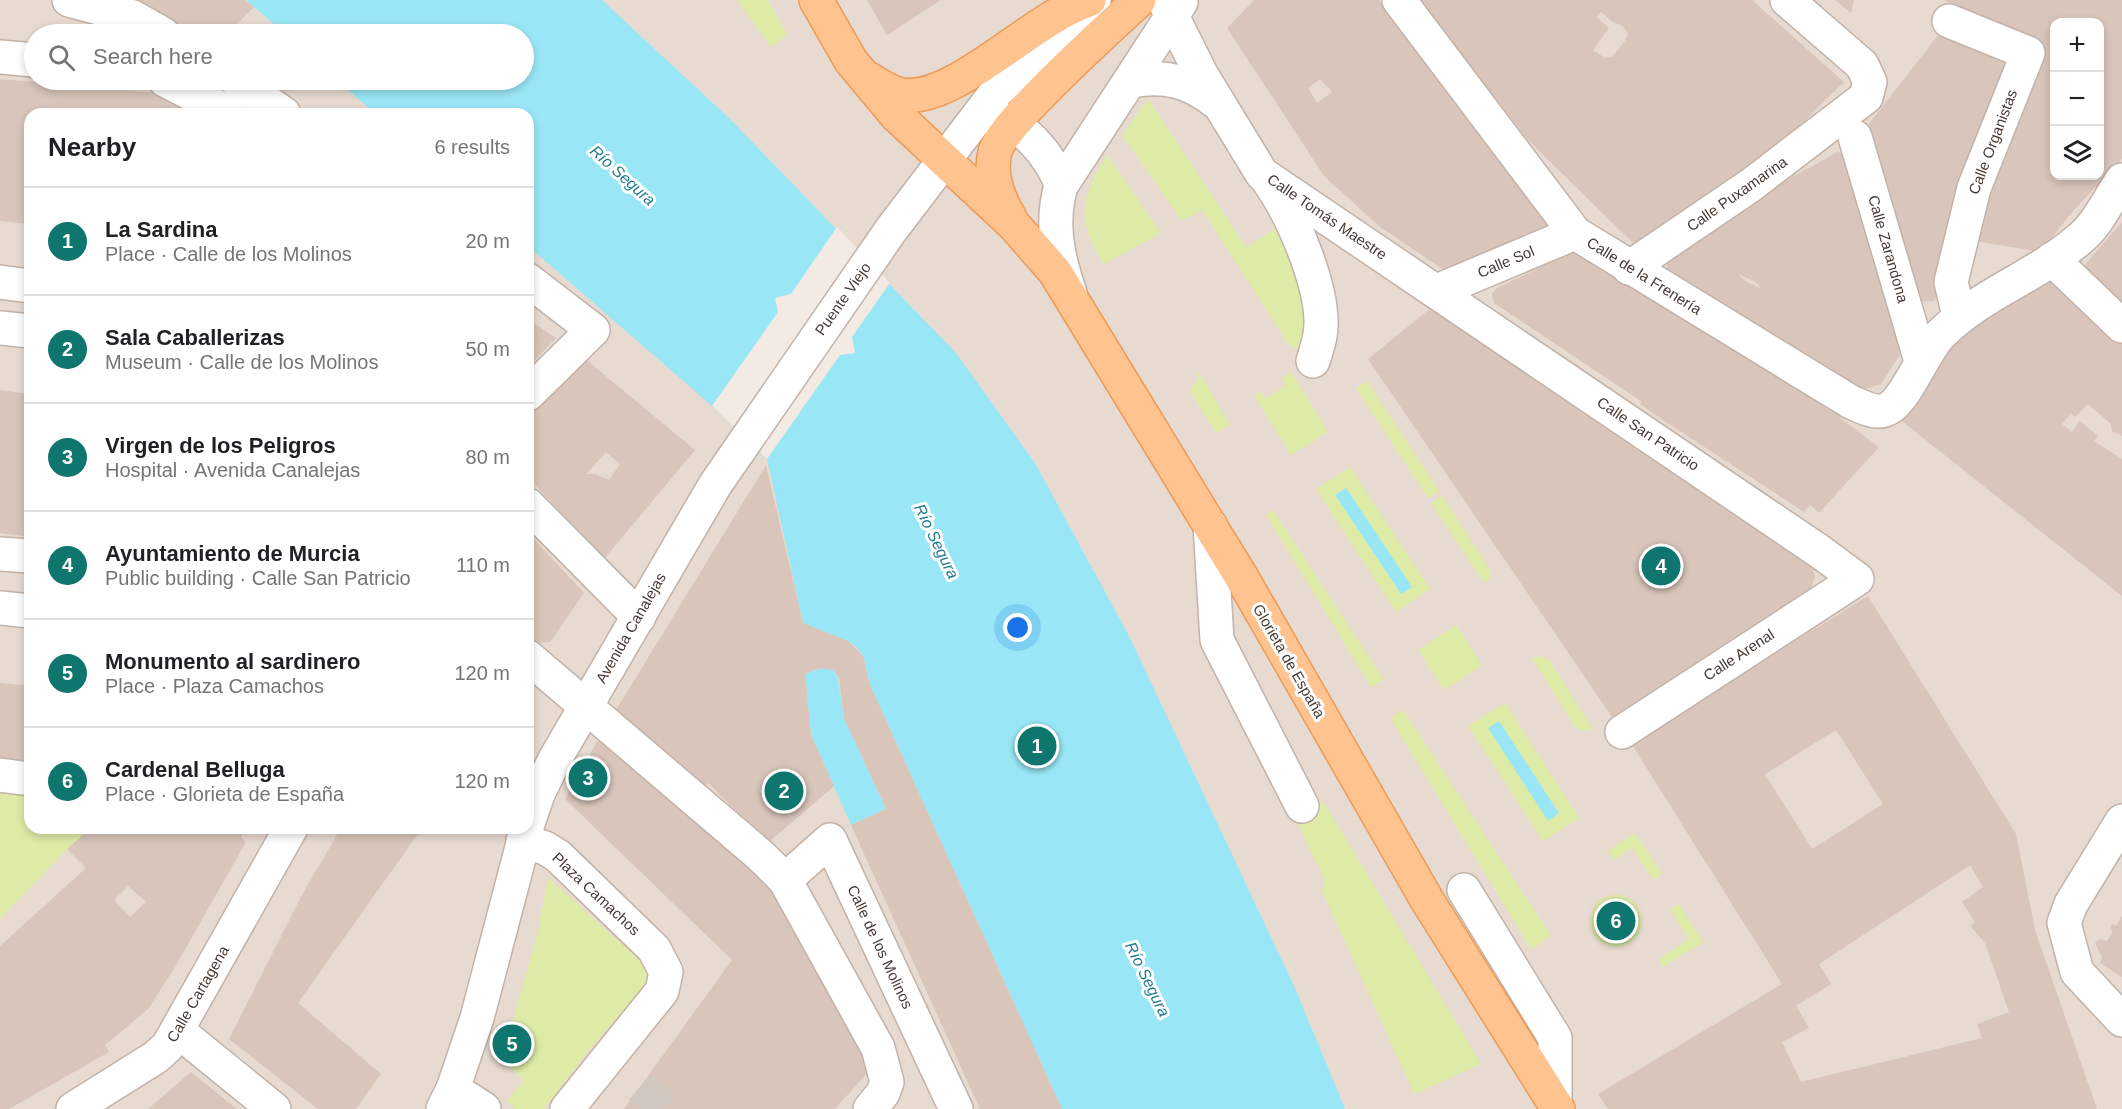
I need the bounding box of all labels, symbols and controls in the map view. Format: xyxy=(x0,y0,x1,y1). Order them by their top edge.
map controls xyxy=(2050,18,2104,180)
button: + xyxy=(2050,18,2104,72)
search box xyxy=(24,24,534,90)
icon: search xyxy=(45,41,78,74)
text: Search here xyxy=(93,44,213,69)
button: − xyxy=(2050,72,2104,126)
street label: Calle Organistas xyxy=(1965,87,2020,197)
button: layers xyxy=(2050,126,2104,180)
text: Nearby xyxy=(48,132,136,162)
text: 6 results xyxy=(434,136,510,158)
water label: Río Segura xyxy=(587,142,659,209)
street label: Calle Puxamarina xyxy=(1683,152,1791,235)
street label: Calle Tomás Maestre xyxy=(1264,170,1390,263)
street label: Calle Zarandona xyxy=(1865,193,1912,305)
text: La Sardina xyxy=(105,217,217,242)
text: 1 xyxy=(62,230,73,252)
text: 20 m xyxy=(466,230,510,252)
street label: Calle de la Frenería xyxy=(1584,233,1705,318)
street label: Calle Sol xyxy=(1475,242,1537,281)
text: Place · Calle de los Molinos xyxy=(105,243,352,265)
street label: Puente Viejo xyxy=(811,259,874,338)
text: Sala Caballerizas xyxy=(105,325,285,350)
text: 2 xyxy=(62,338,73,360)
text: 50 m xyxy=(466,338,510,360)
text: Museum · Calle de los Molinos xyxy=(105,351,378,373)
street label: Calle San Patricio xyxy=(1594,393,1702,474)
text: Virgen de los Peligros xyxy=(105,433,336,458)
text: 3 xyxy=(62,446,73,468)
text: 80 m xyxy=(466,446,510,468)
text: Hospital · Avenida Canalejas xyxy=(105,459,360,481)
water label: Río Segura xyxy=(911,501,962,581)
text: Ayuntamiento de Murcia xyxy=(105,541,360,566)
pin: 4 xyxy=(1642,544,1680,588)
text: 4 xyxy=(62,554,73,576)
text: 110 m xyxy=(456,554,510,576)
text: Public building · Calle San Patricio xyxy=(105,567,411,589)
street label: Avenida Canalejas xyxy=(592,569,669,686)
street label: Glorieta de España xyxy=(1250,601,1329,721)
your location xyxy=(1003,613,1032,642)
street label: Calle Arenal xyxy=(1700,625,1777,684)
text: Monumento al sardinero xyxy=(105,649,360,674)
text: 5 xyxy=(62,662,73,684)
text: 120 m xyxy=(454,662,510,684)
text: Place · Plaza Camachos xyxy=(105,675,324,697)
pin: 1 xyxy=(1018,724,1056,768)
pin: 3 xyxy=(568,756,608,800)
text: Cardenal Belluga xyxy=(105,757,285,782)
pin: 2 xyxy=(764,768,804,814)
text: 6 xyxy=(62,770,73,792)
text: 120 m xyxy=(454,770,510,792)
text: Place · Glorieta de España xyxy=(105,783,344,805)
street label: Plaza Camachos xyxy=(549,849,644,939)
street label: Calle de los Molinos xyxy=(844,882,917,1011)
pin: 6 xyxy=(1596,898,1636,944)
water label: Río Segura xyxy=(1122,939,1173,1019)
street label: Calle Cartagena xyxy=(163,942,232,1045)
pin: 5 xyxy=(492,1022,532,1066)

